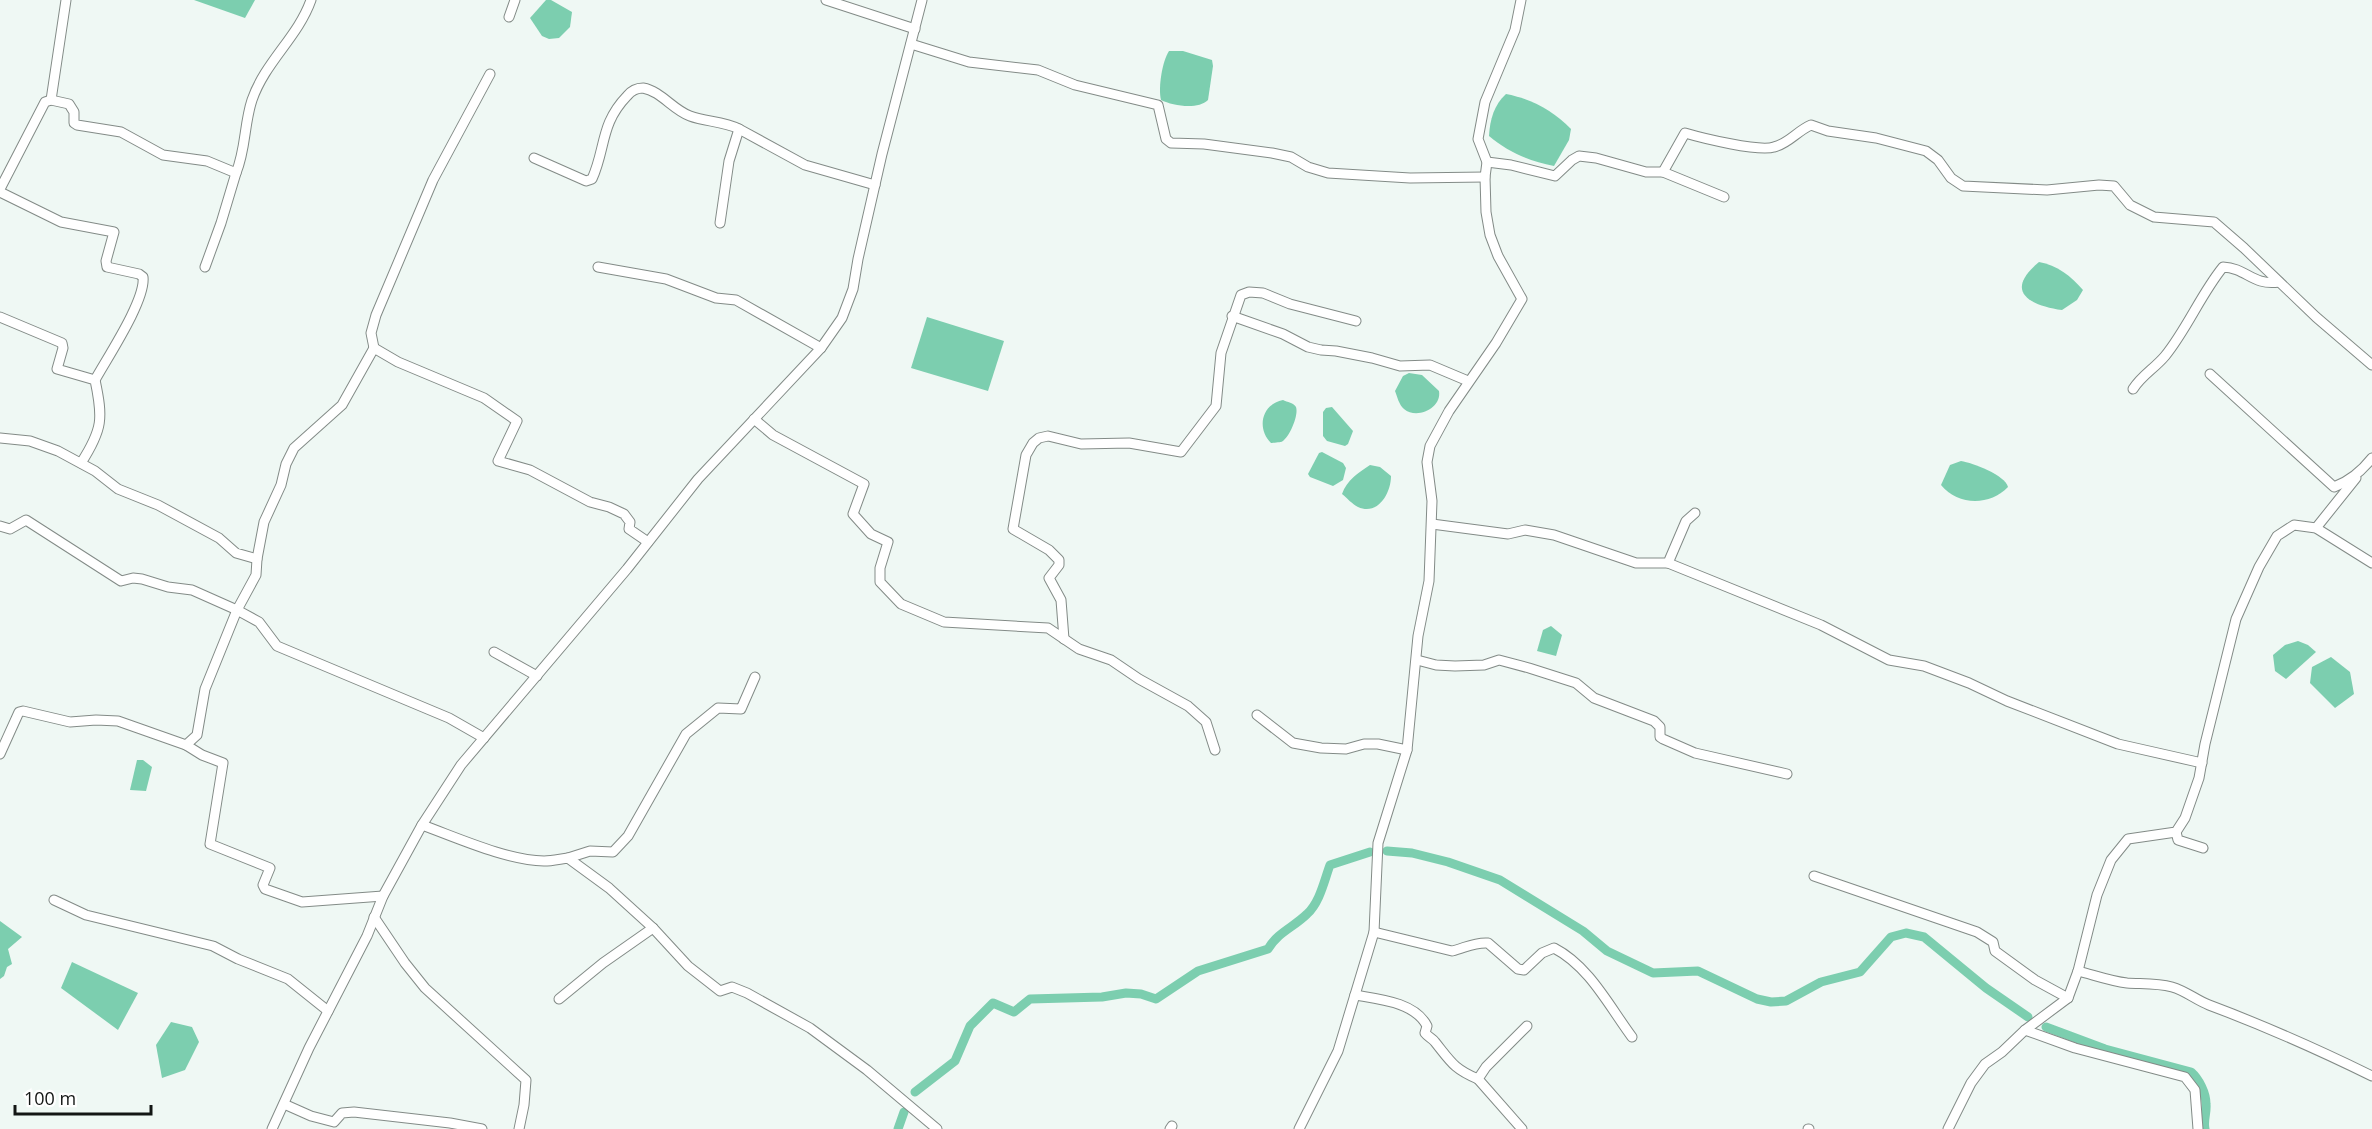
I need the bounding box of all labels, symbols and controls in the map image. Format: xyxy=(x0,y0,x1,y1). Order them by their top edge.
scale bar xyxy=(15,1078,152,1116)
text: 100 m xyxy=(24,1086,76,1110)

